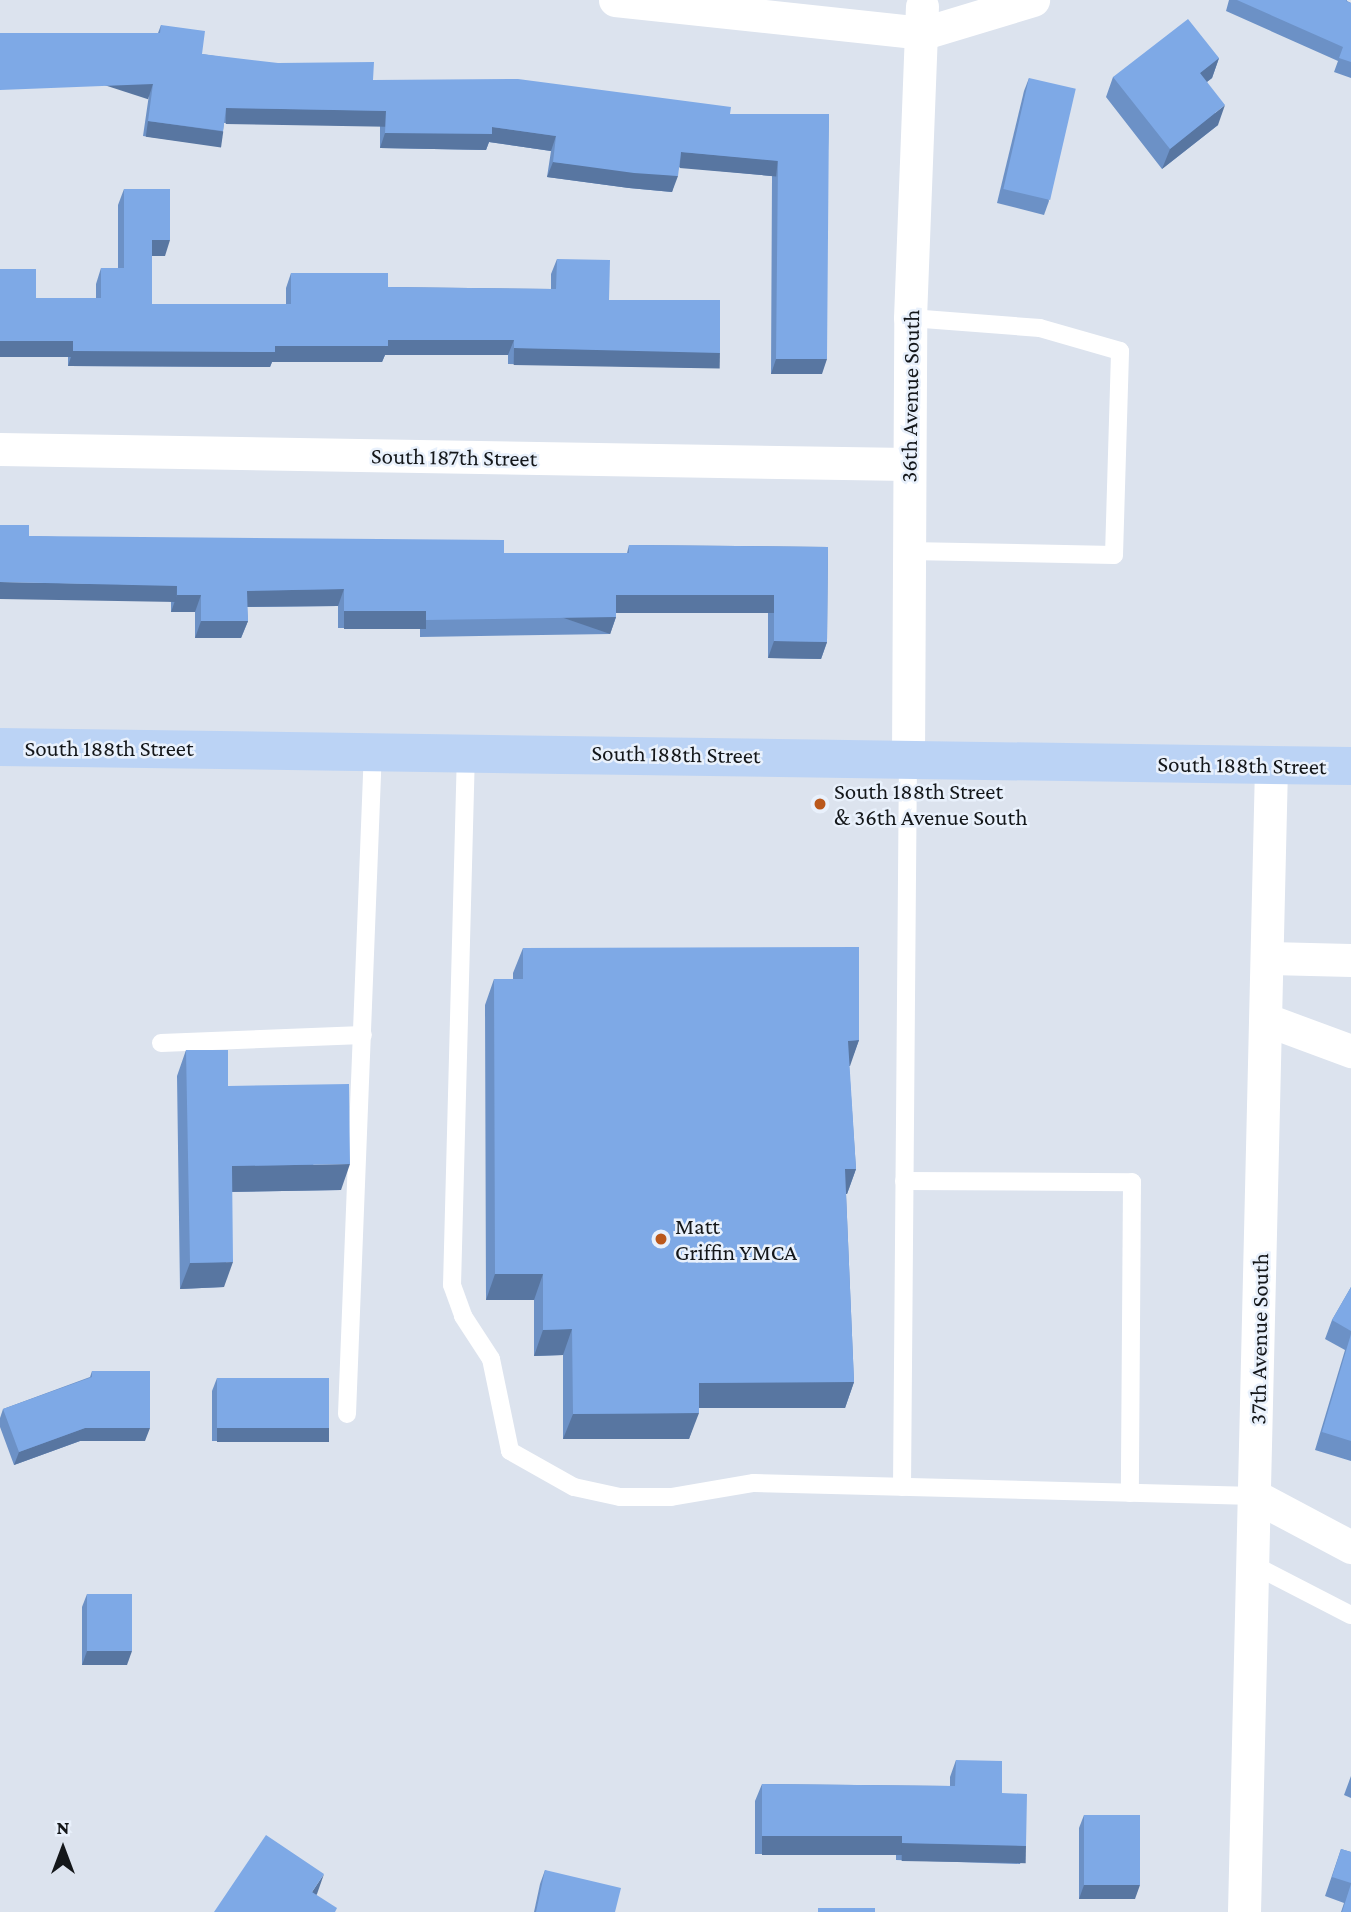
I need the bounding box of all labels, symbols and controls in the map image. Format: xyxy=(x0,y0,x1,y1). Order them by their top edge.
street label: 36th Avenue South xyxy=(895,309,925,483)
street label: South 187th Street xyxy=(371,442,537,472)
street label: South 188th Street xyxy=(24,734,194,762)
street label: South 188th Street xyxy=(591,739,761,769)
street label: South 188th Street xyxy=(1157,750,1327,780)
place label: South 188th Street & 36th Avenue South xyxy=(834,777,1027,831)
marker: South 188th Street & 36th Avenue South xyxy=(812,796,828,812)
place label: Matt Griffin YMCA xyxy=(675,1212,797,1266)
marker: Matt Griffin YMCA xyxy=(653,1231,669,1247)
street label: 37th Avenue South xyxy=(1244,1253,1274,1425)
north arrow xyxy=(28,1814,98,1884)
text: N xyxy=(57,1817,69,1838)

